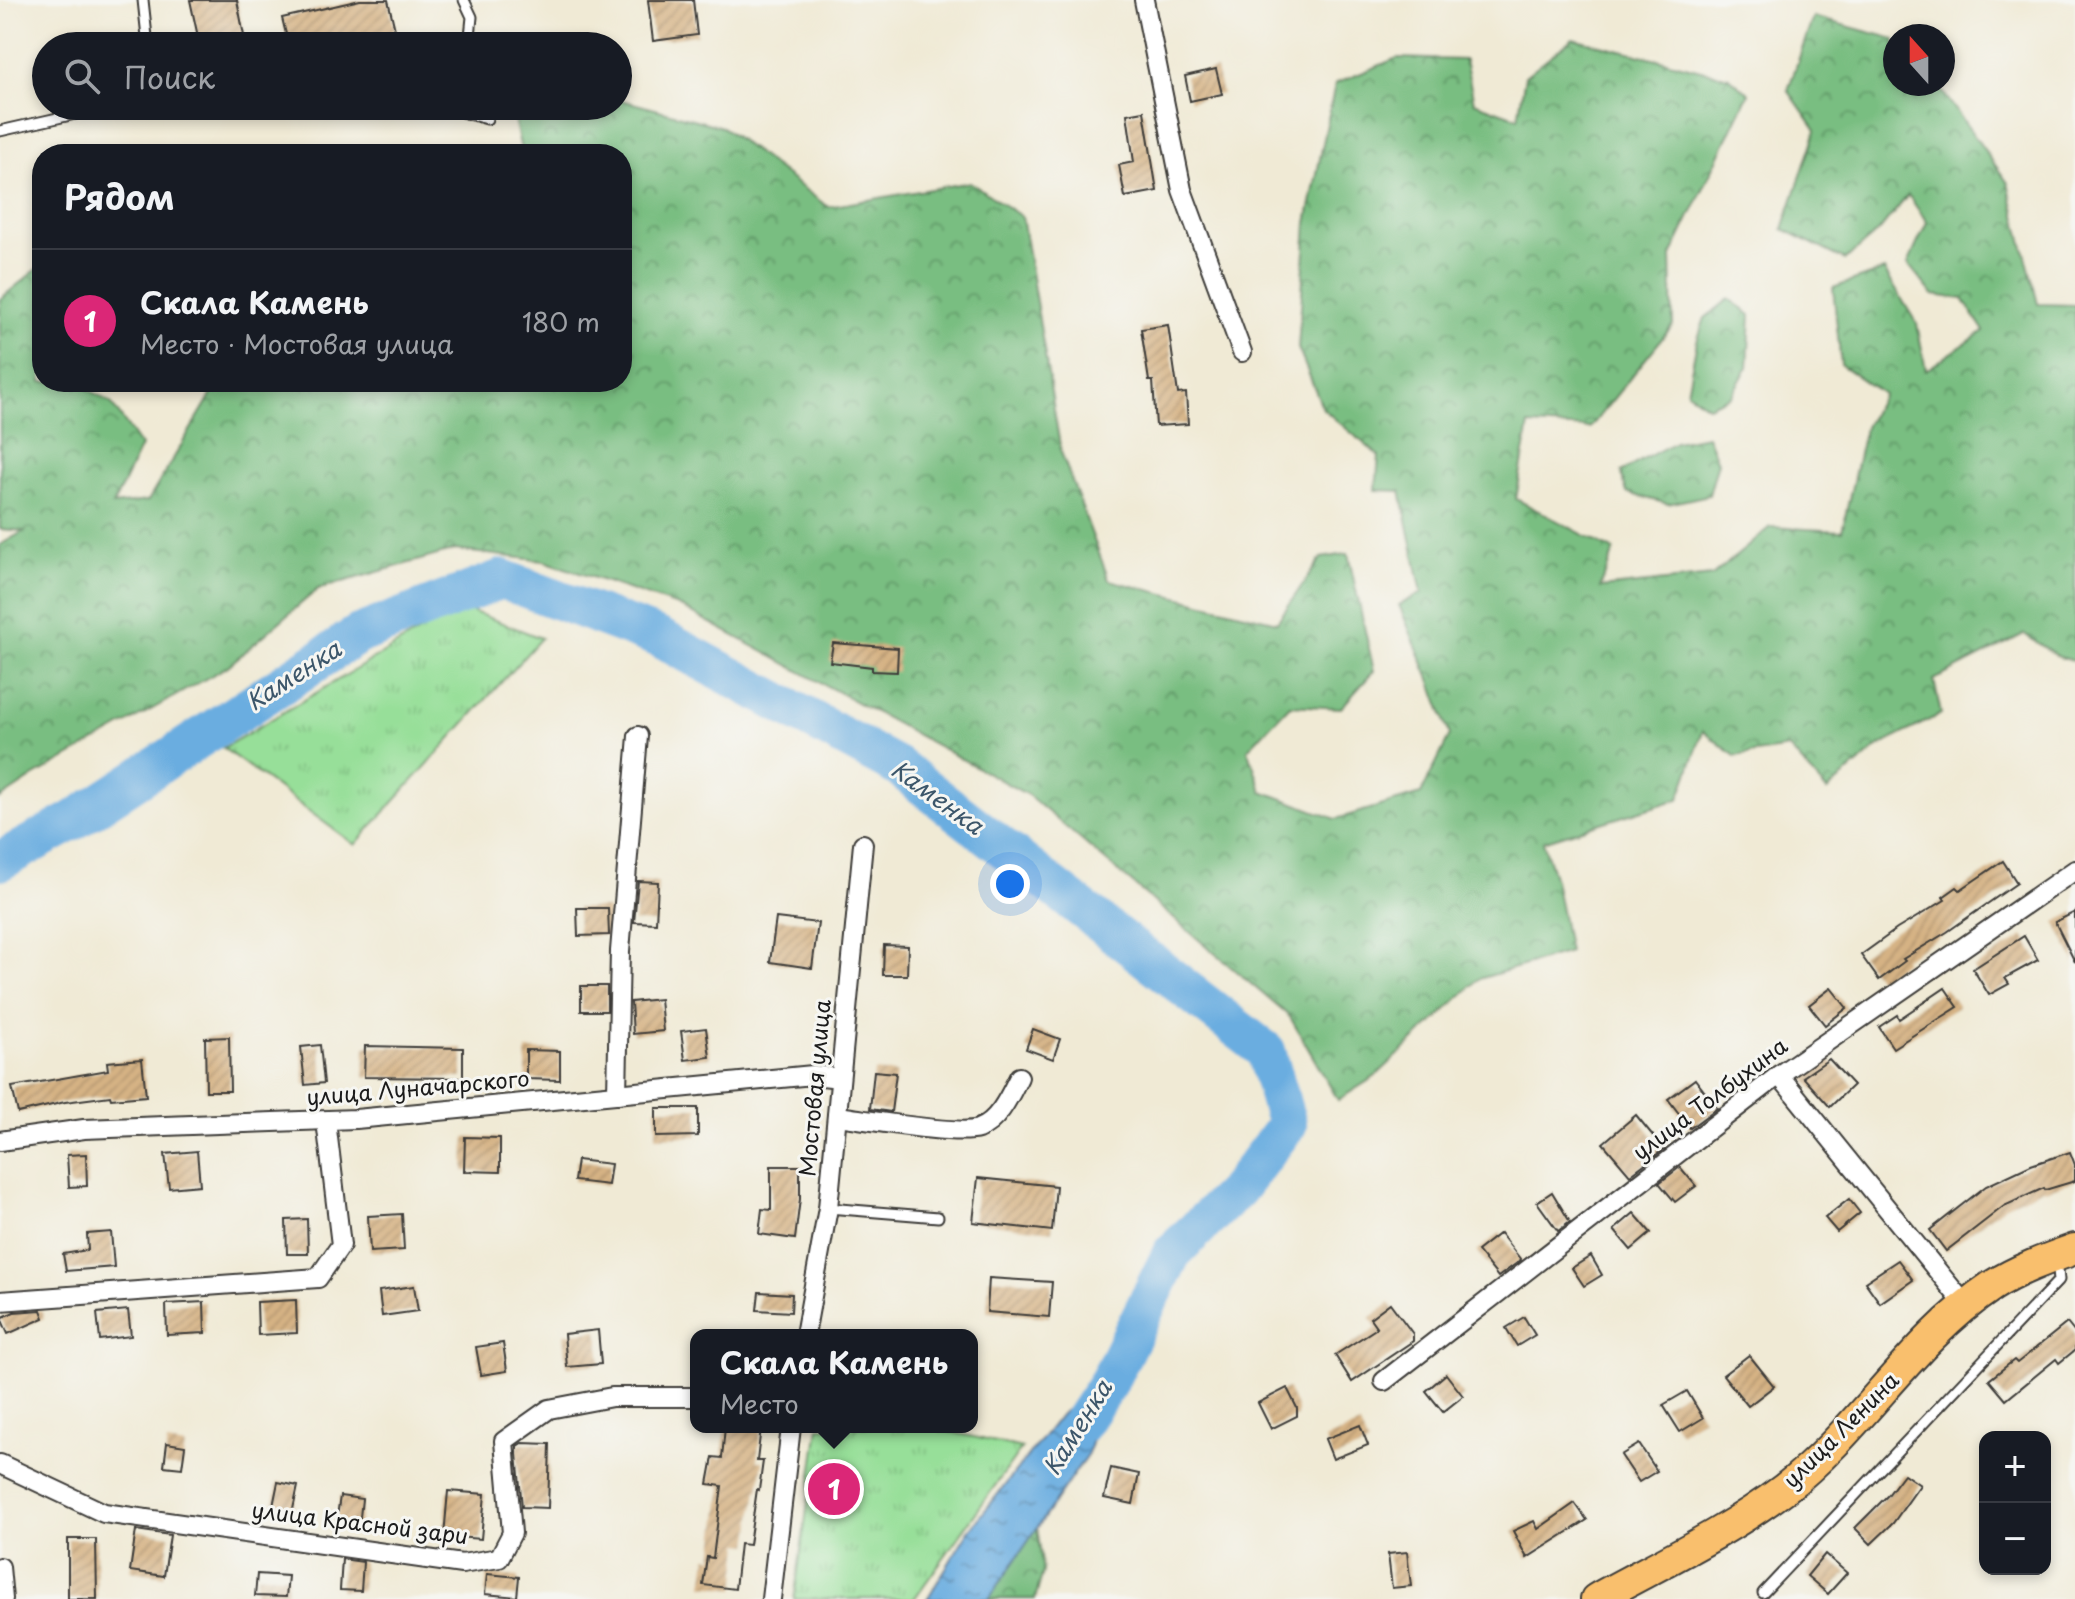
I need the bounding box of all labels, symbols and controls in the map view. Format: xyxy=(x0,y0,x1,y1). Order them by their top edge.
north arrow xyxy=(1883,24,1955,96)
search box xyxy=(32,32,632,120)
icon: search xyxy=(60,54,104,98)
text: Поиск xyxy=(124,54,215,99)
text: Рядом xyxy=(64,170,175,222)
text: Скала Камень xyxy=(140,279,369,324)
text: 1 xyxy=(84,302,96,341)
text: 180 m xyxy=(522,302,600,341)
text: Место · Мостовая улица xyxy=(140,324,453,363)
water label: Каменка xyxy=(239,630,348,718)
water label: Каменка xyxy=(885,751,993,843)
your location xyxy=(990,864,1030,904)
street label: Мостовая улица xyxy=(789,998,838,1178)
street label: улица Толбухина xyxy=(1625,1028,1794,1167)
street label: улица Луначарского xyxy=(305,1060,531,1113)
popup xyxy=(690,1329,978,1433)
text: Скала Камень xyxy=(720,1339,948,1384)
street label: улица Ленина xyxy=(1774,1363,1906,1495)
water label: Каменка xyxy=(1033,1371,1120,1482)
text: Место xyxy=(720,1384,799,1423)
map controls xyxy=(1979,1431,2051,1575)
button: + xyxy=(1979,1431,2051,1503)
pin: 1 xyxy=(808,1459,860,1519)
street label: улица Красной зари xyxy=(250,1492,470,1551)
button: − xyxy=(1979,1503,2051,1575)

